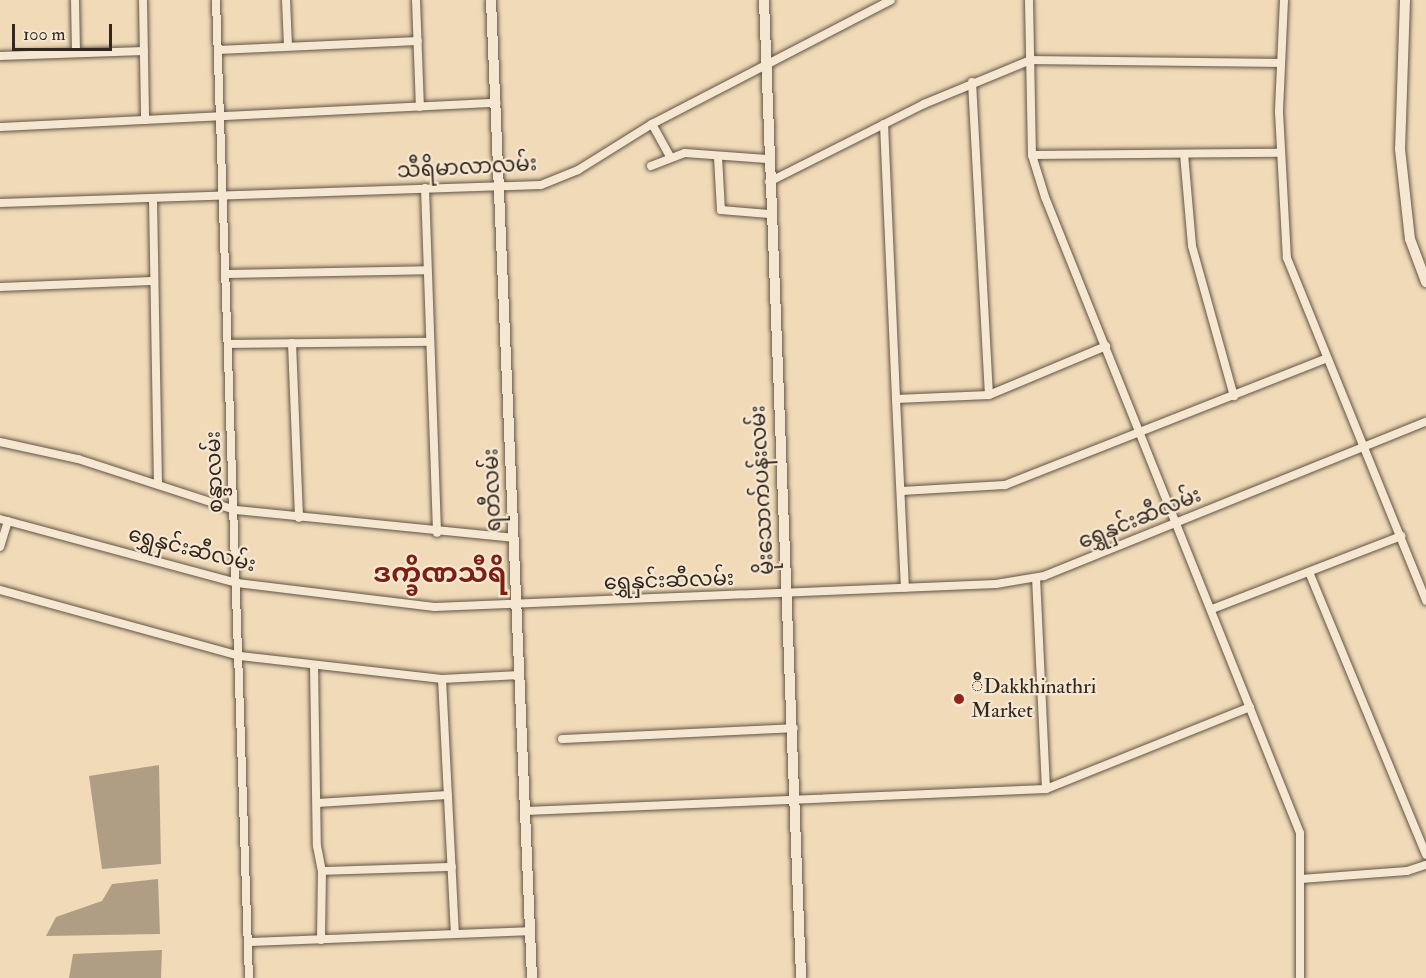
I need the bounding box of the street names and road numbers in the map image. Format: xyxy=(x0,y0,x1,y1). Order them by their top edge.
street label: သီရိမာလာလမ်း xyxy=(396,152,538,184)
street label: မိုးသောက်ပန်းလမ်း xyxy=(746,405,780,575)
street label: စန္ဒာလမ်း xyxy=(201,431,229,513)
street label: ရတီလမ်း xyxy=(479,448,507,532)
street label: ရွှေနှင်းဆီလမ်း xyxy=(1075,483,1205,555)
street label: ရွှေနှင်းဆီလမ်း xyxy=(126,522,258,578)
street label: ရွှေနှင်းဆီလမ်း xyxy=(603,566,735,596)

